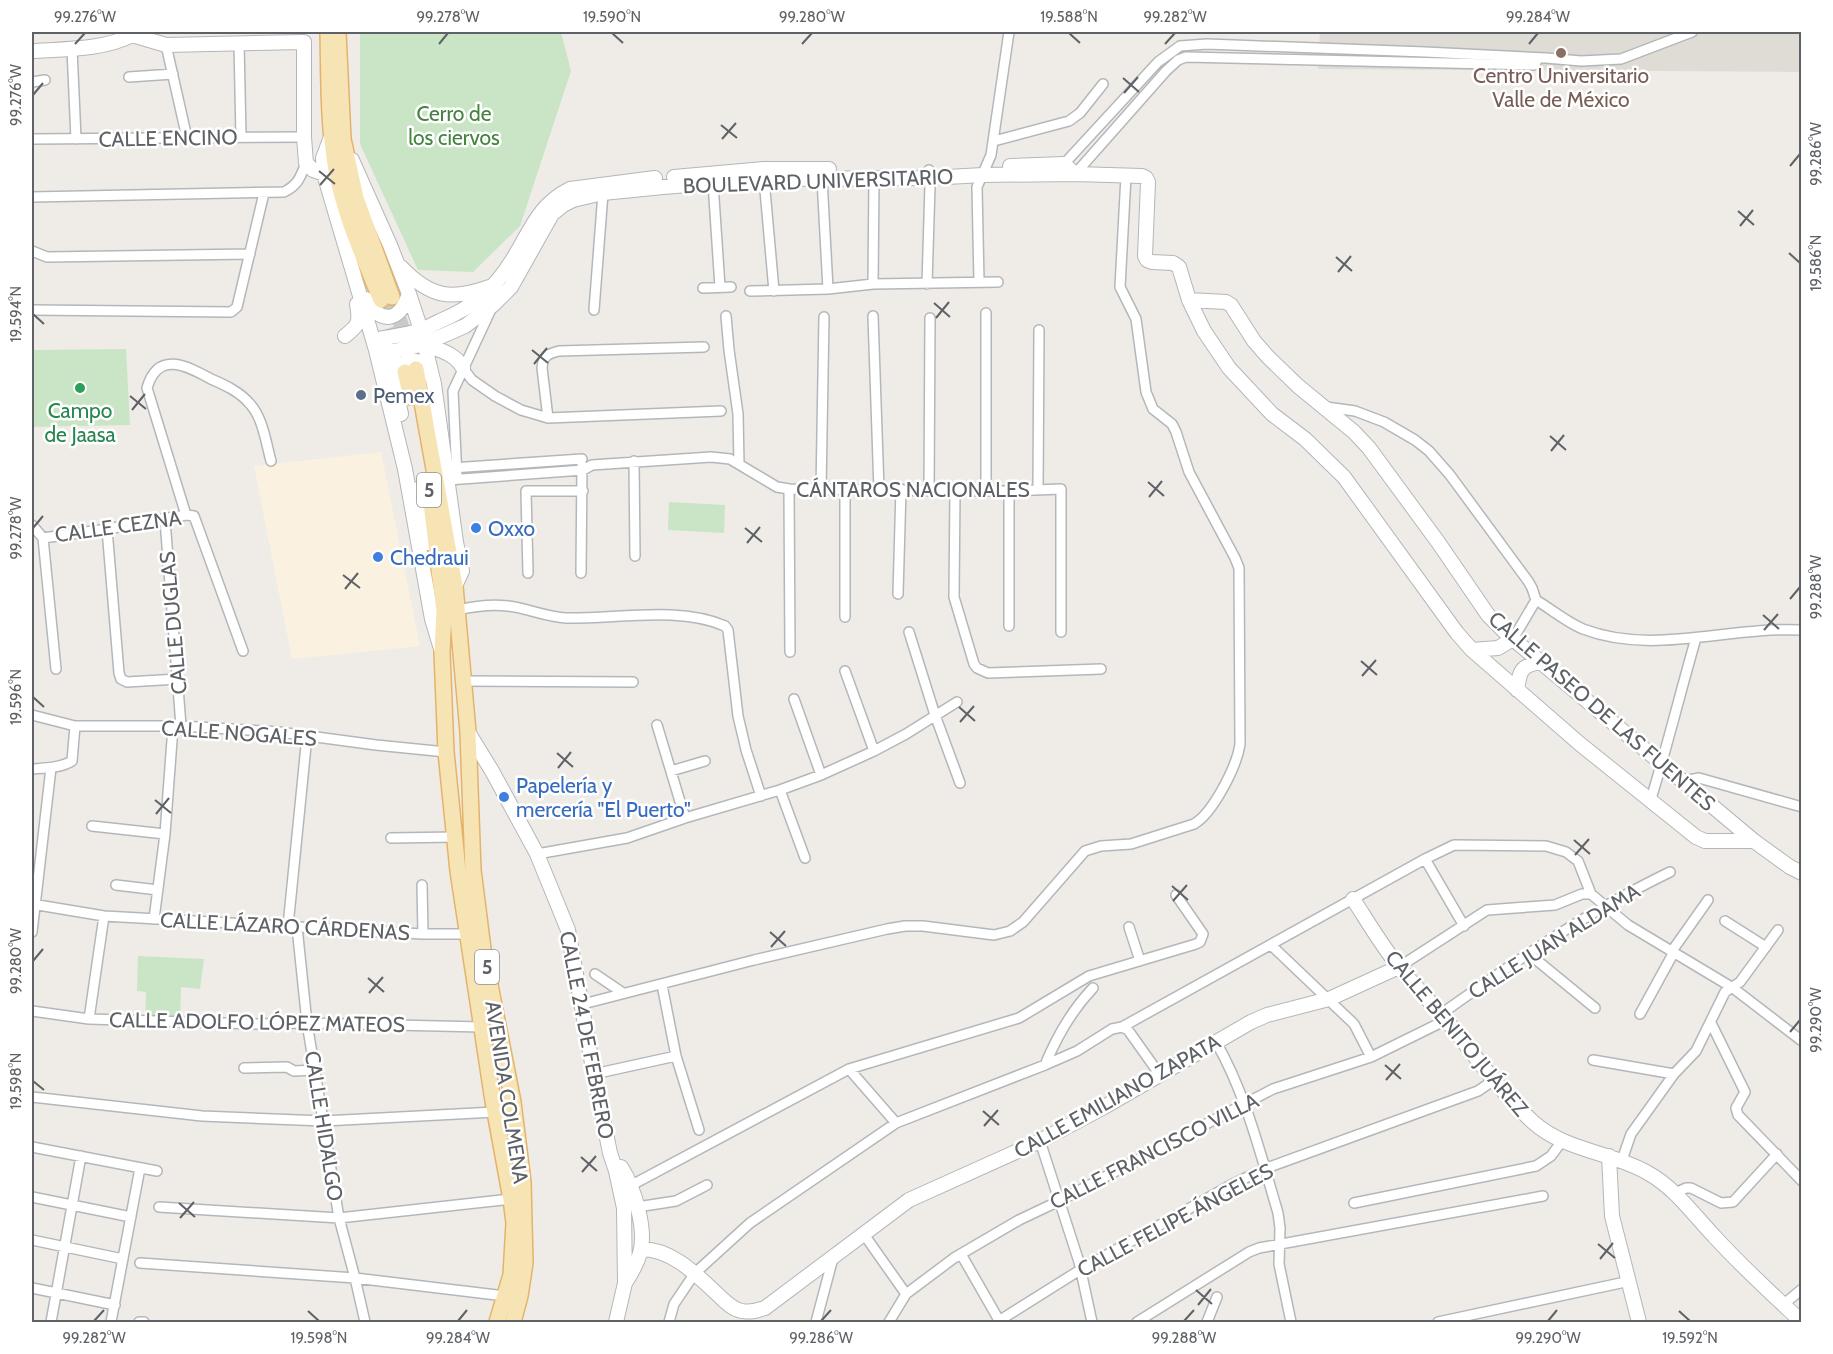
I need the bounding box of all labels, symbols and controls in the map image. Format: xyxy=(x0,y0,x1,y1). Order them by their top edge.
text: 99.276°W xyxy=(54,8,117,26)
text: 99.278°W xyxy=(417,8,480,26)
text: 19.590°N xyxy=(583,8,641,26)
text: 99.280°W xyxy=(779,8,846,26)
text: 19.588°N xyxy=(1040,8,1098,26)
text: 99.282°W xyxy=(1143,8,1207,26)
text: 99.284°W xyxy=(1506,8,1571,26)
marker: Centro Universitario Valle de México xyxy=(1554,46,1568,60)
text: 99.276°W xyxy=(7,63,25,126)
place label: Centro Universitario Valle de México xyxy=(1473,63,1649,112)
park label: Cerro de los ciervos xyxy=(408,101,500,150)
text: 99.286°W xyxy=(1807,121,1825,186)
street label: CALLE ENCINO xyxy=(98,124,238,152)
street label: BOULEVARD UNIVERSITARIO xyxy=(682,164,954,198)
text: 19.586°N xyxy=(1807,235,1825,291)
text: 19.594°N xyxy=(7,286,25,342)
marker: Campo de Jaasa xyxy=(73,381,87,395)
place label: Pemex xyxy=(373,383,435,408)
marker: Pemex xyxy=(354,388,368,402)
place label: Campo de Jaasa xyxy=(44,398,116,447)
road number: 5 xyxy=(417,473,441,507)
street label: CÁNTAROS NACIONALES xyxy=(796,477,1030,502)
text: 99.278°W xyxy=(7,496,25,559)
street label: CALLE CEZNA xyxy=(53,505,183,547)
place label: Oxxo xyxy=(488,516,535,541)
marker: Oxxo xyxy=(469,521,483,535)
place label: Chedraui xyxy=(390,545,469,570)
street label: CALLE DUGLAS xyxy=(154,550,192,696)
marker: Chedraui xyxy=(371,550,385,564)
text: 99.288°W xyxy=(1807,554,1825,619)
street label: CALLE PASEO DE LAS FUENTES xyxy=(1484,606,1720,816)
text: 19.596°N xyxy=(7,669,25,725)
street label: CALLE NOGALES xyxy=(160,715,318,751)
place label: Papelería y mercería "El Puerto" xyxy=(516,773,691,822)
marker: Papelería y mercería "El Puerto" xyxy=(497,790,511,804)
street label: CALLE JUAN ALDAMA xyxy=(1464,878,1644,1004)
street label: CALLE LÁZARO CÁRDENAS xyxy=(159,907,411,945)
text: 99.280°W xyxy=(7,927,25,994)
street label: CALLE 24 DE FEBRERO xyxy=(555,929,619,1141)
street label: CALLE BENITO JUÁREZ xyxy=(1381,945,1534,1121)
road number: 5 xyxy=(475,950,499,984)
text: 99.290°W xyxy=(1807,987,1825,1053)
street label: AVENIDA COLMENA xyxy=(480,999,534,1185)
street label: CALLE ADOLFO LÓPEZ MATEOS xyxy=(109,1007,405,1037)
street label: CALLE EMILIANO ZAPATA xyxy=(1009,1029,1225,1163)
street label: CALLE HIDALGO xyxy=(300,1049,348,1203)
text: 19.598°N xyxy=(7,1053,25,1109)
street label: CALLE FRANCISCO VILLA xyxy=(1045,1087,1263,1215)
street label: CALLE FELIPE ÁNGELES xyxy=(1073,1158,1277,1282)
text: 99.282°W xyxy=(62,1329,126,1347)
text: 19.598°N xyxy=(291,1329,347,1347)
text: 99.284°W xyxy=(426,1329,491,1347)
text: 99.286°W xyxy=(789,1329,854,1347)
text: 99.288°W xyxy=(1152,1329,1217,1347)
text: 99.290°W xyxy=(1515,1329,1581,1347)
text: 19.592°N xyxy=(1662,1329,1718,1347)

